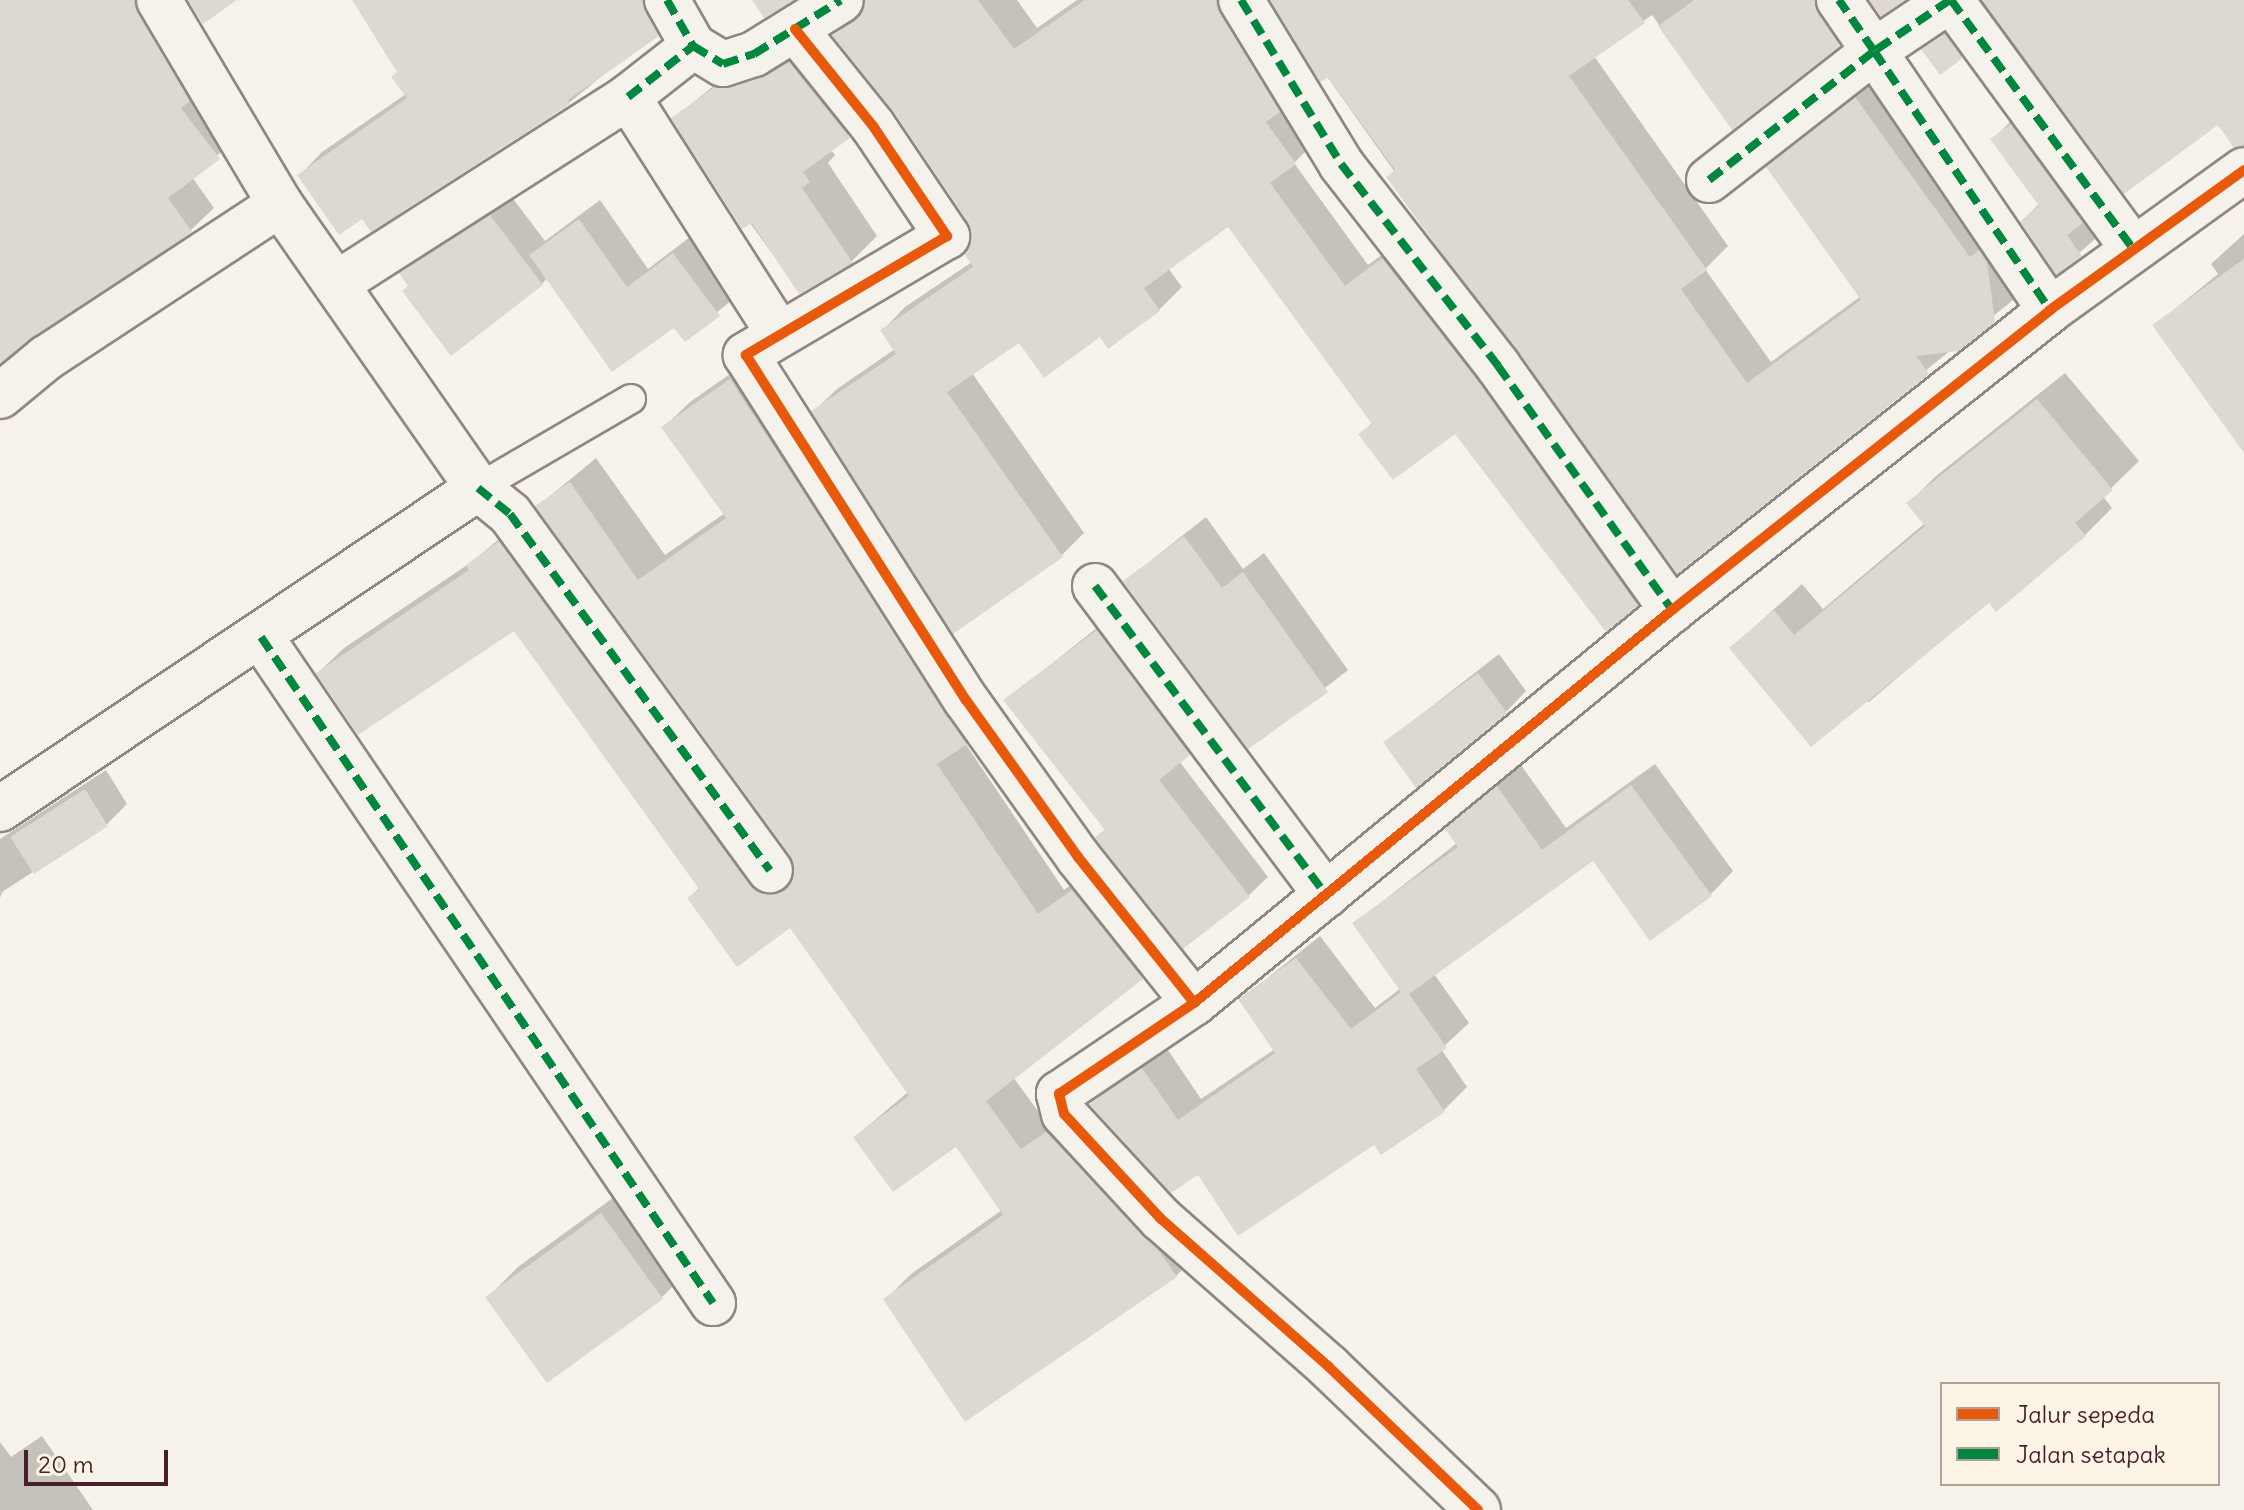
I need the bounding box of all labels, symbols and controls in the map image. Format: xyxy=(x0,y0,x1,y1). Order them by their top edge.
legend xyxy=(1940,1382,2220,1486)
text: Jalur sepeda xyxy=(2016,1399,2155,1429)
scale bar xyxy=(28,1434,172,1484)
text: Jalan setapak xyxy=(2016,1439,2166,1469)
text: 20 m xyxy=(38,1449,94,1479)

